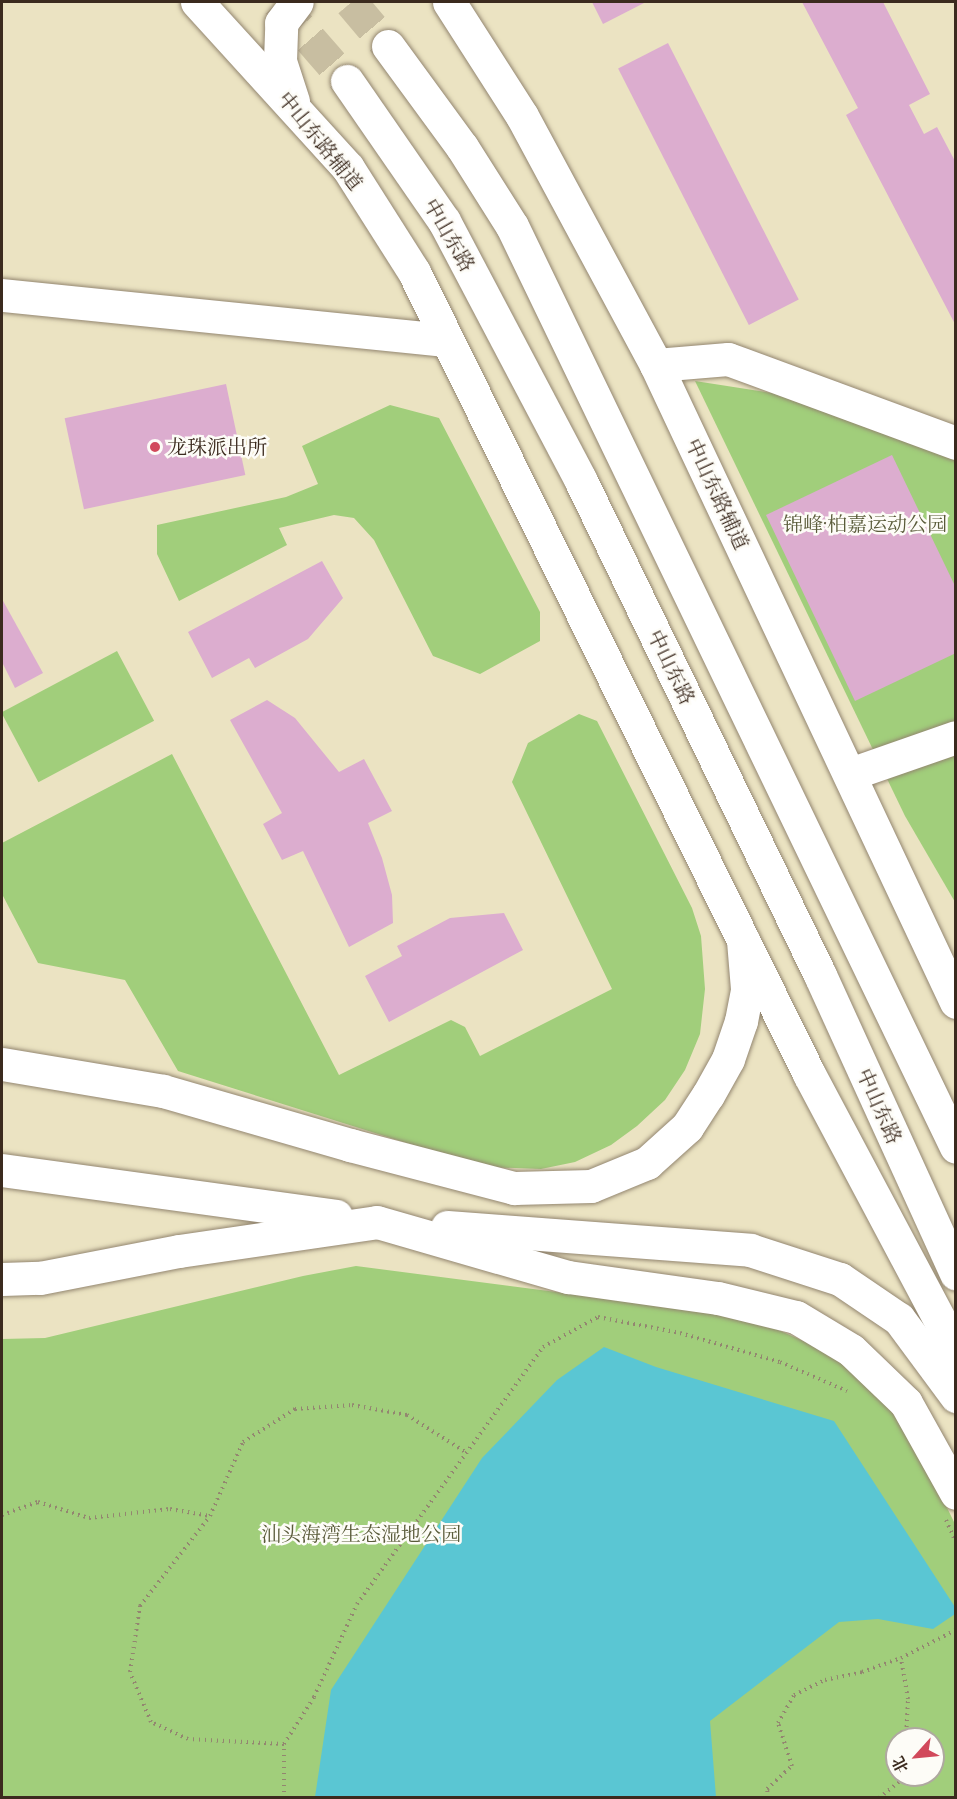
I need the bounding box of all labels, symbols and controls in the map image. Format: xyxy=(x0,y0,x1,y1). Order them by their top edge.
street label: 中山东路辅道 xyxy=(273,87,367,195)
street label: 中山东路 xyxy=(419,194,479,276)
place label: 龙珠派出所 xyxy=(167,435,267,459)
street label: 中山东路辅道 xyxy=(681,435,753,553)
marker: 龙珠派出所 xyxy=(148,440,162,454)
park label: 锦峰·柏嘉运动公园 xyxy=(783,512,947,536)
street label: 中山东路 xyxy=(643,626,699,708)
street label: 中山东路 xyxy=(852,1065,906,1147)
park label: 汕头海湾生态湿地公园 xyxy=(261,1522,461,1546)
north arrow xyxy=(885,1727,945,1787)
text: 北 xyxy=(888,1753,913,1776)

